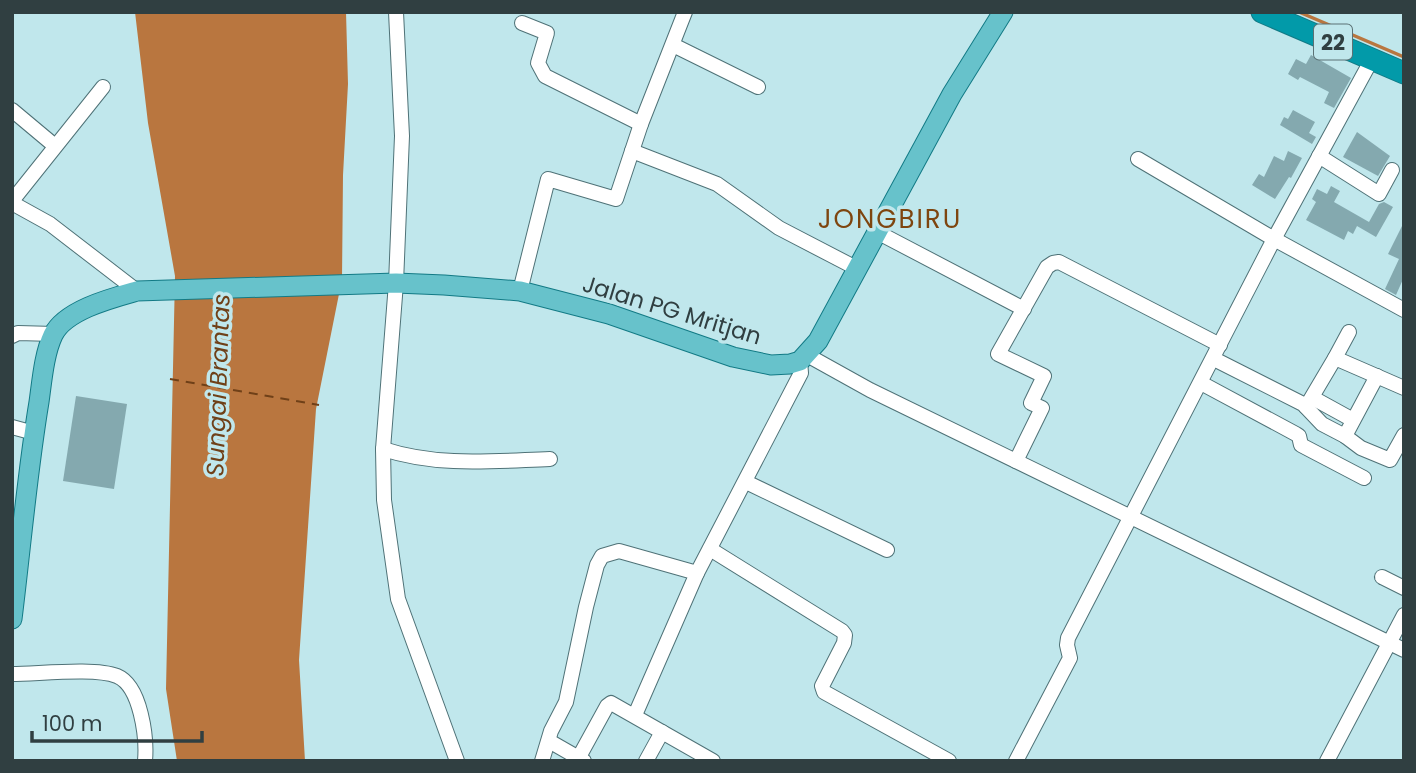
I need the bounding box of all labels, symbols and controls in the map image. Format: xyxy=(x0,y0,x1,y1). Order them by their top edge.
road number: 22 xyxy=(1314,24,1352,60)
district label: JONGBIRU xyxy=(818,201,962,237)
street label: Jalan PG Mritjan xyxy=(579,268,765,352)
water label: Sungai Brantas xyxy=(198,293,238,477)
scale bar xyxy=(32,700,201,744)
text: 100 m xyxy=(42,709,102,738)

